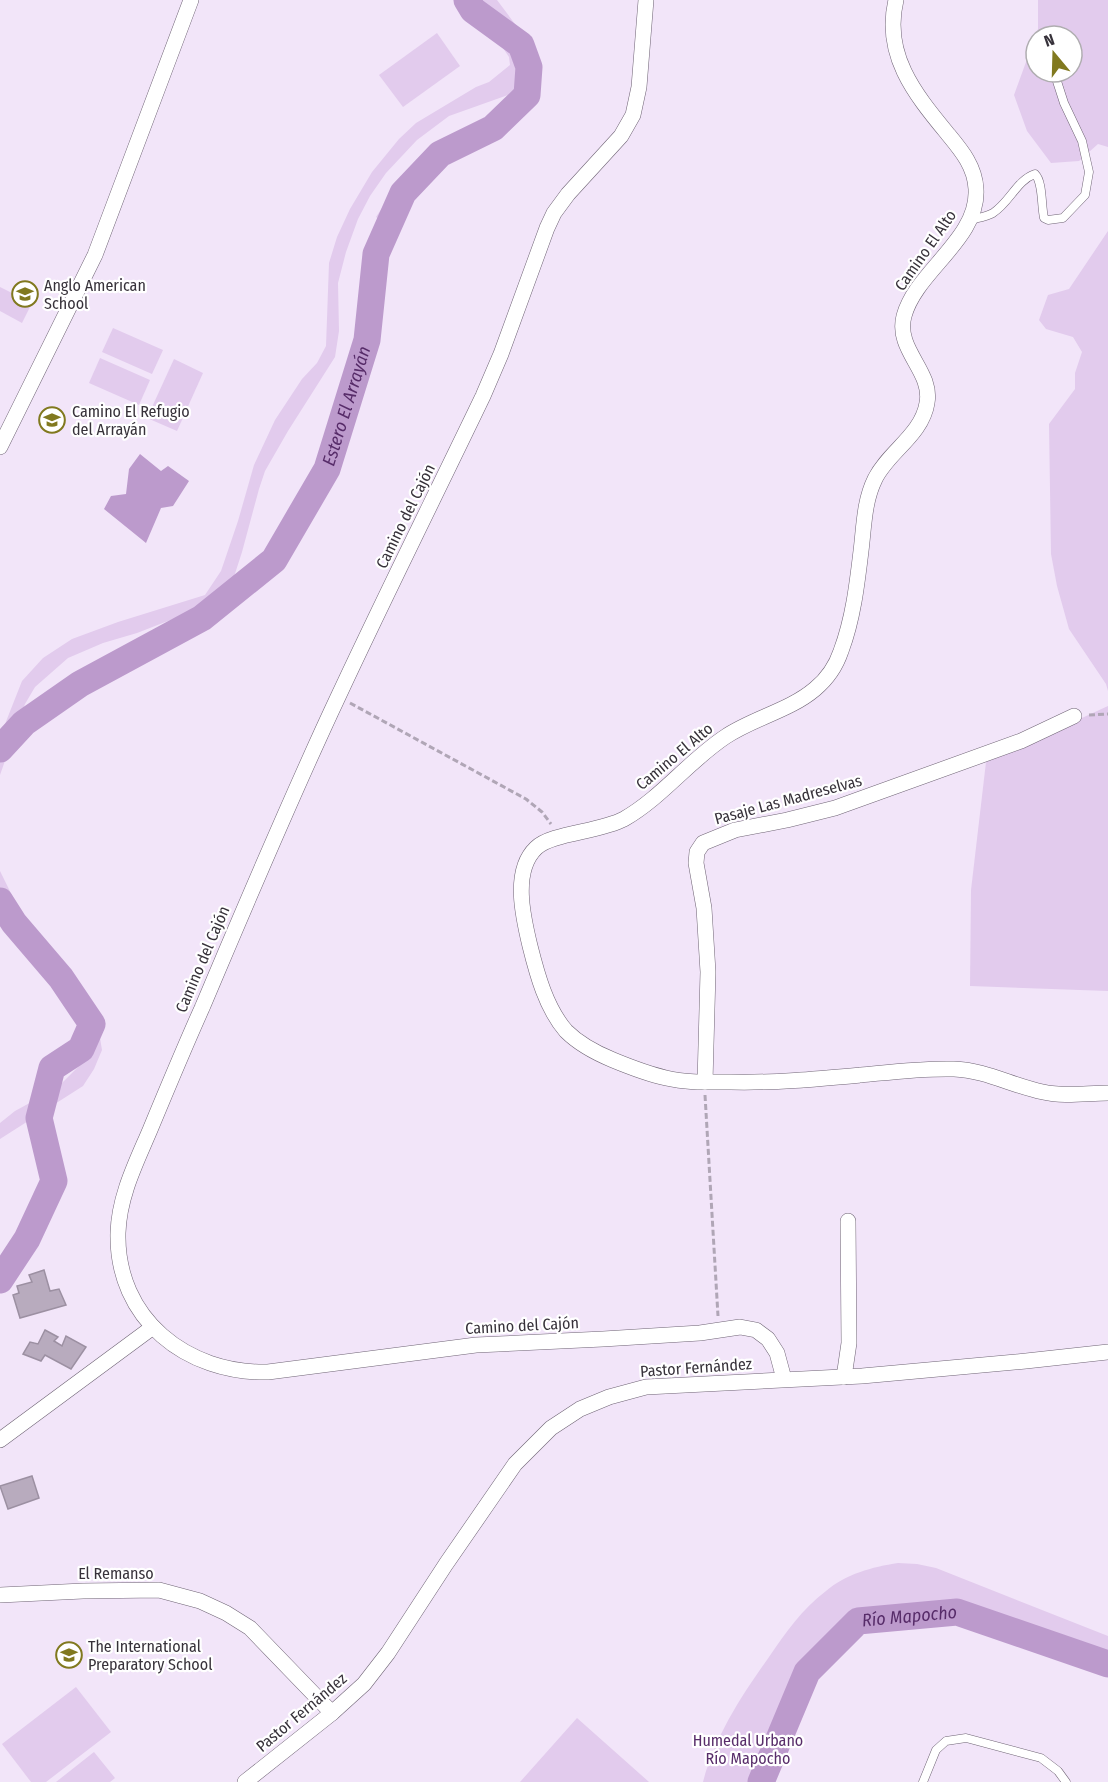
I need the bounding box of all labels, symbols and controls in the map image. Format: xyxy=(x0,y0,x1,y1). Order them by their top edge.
north arrow xyxy=(1024,24,1084,84)
text: N xyxy=(1042,30,1057,51)
street label: Camino El Alto xyxy=(891,206,960,294)
place label: Anglo American School xyxy=(44,276,146,313)
school or university icon: Anglo American School xyxy=(10,279,40,309)
water label: Estero El Arrayán xyxy=(318,344,375,469)
place label: Camino El Refugio del Arrayán xyxy=(72,402,190,439)
school or university icon: Camino El Refugio del Arrayán xyxy=(37,405,67,435)
street label: Camino del Cajón xyxy=(372,461,439,572)
street label: Camino El Alto xyxy=(632,719,717,794)
street label: Pasaje Las Madreselvas xyxy=(712,771,864,828)
street label: Camino del Cajón xyxy=(171,903,233,1015)
street label: Camino del Cajón xyxy=(465,1313,579,1338)
street label: Pastor Fernández xyxy=(639,1354,753,1381)
street label: El Remanso xyxy=(78,1564,154,1583)
water label: Río Mapocho xyxy=(861,1601,958,1632)
place label: The International Preparatory School xyxy=(88,1637,212,1674)
school or university icon: The International Preparatory School xyxy=(54,1640,84,1670)
street label: Pastor Fernández xyxy=(252,1669,350,1756)
park label: Humedal Urbano Río Mapocho xyxy=(693,1731,803,1768)

